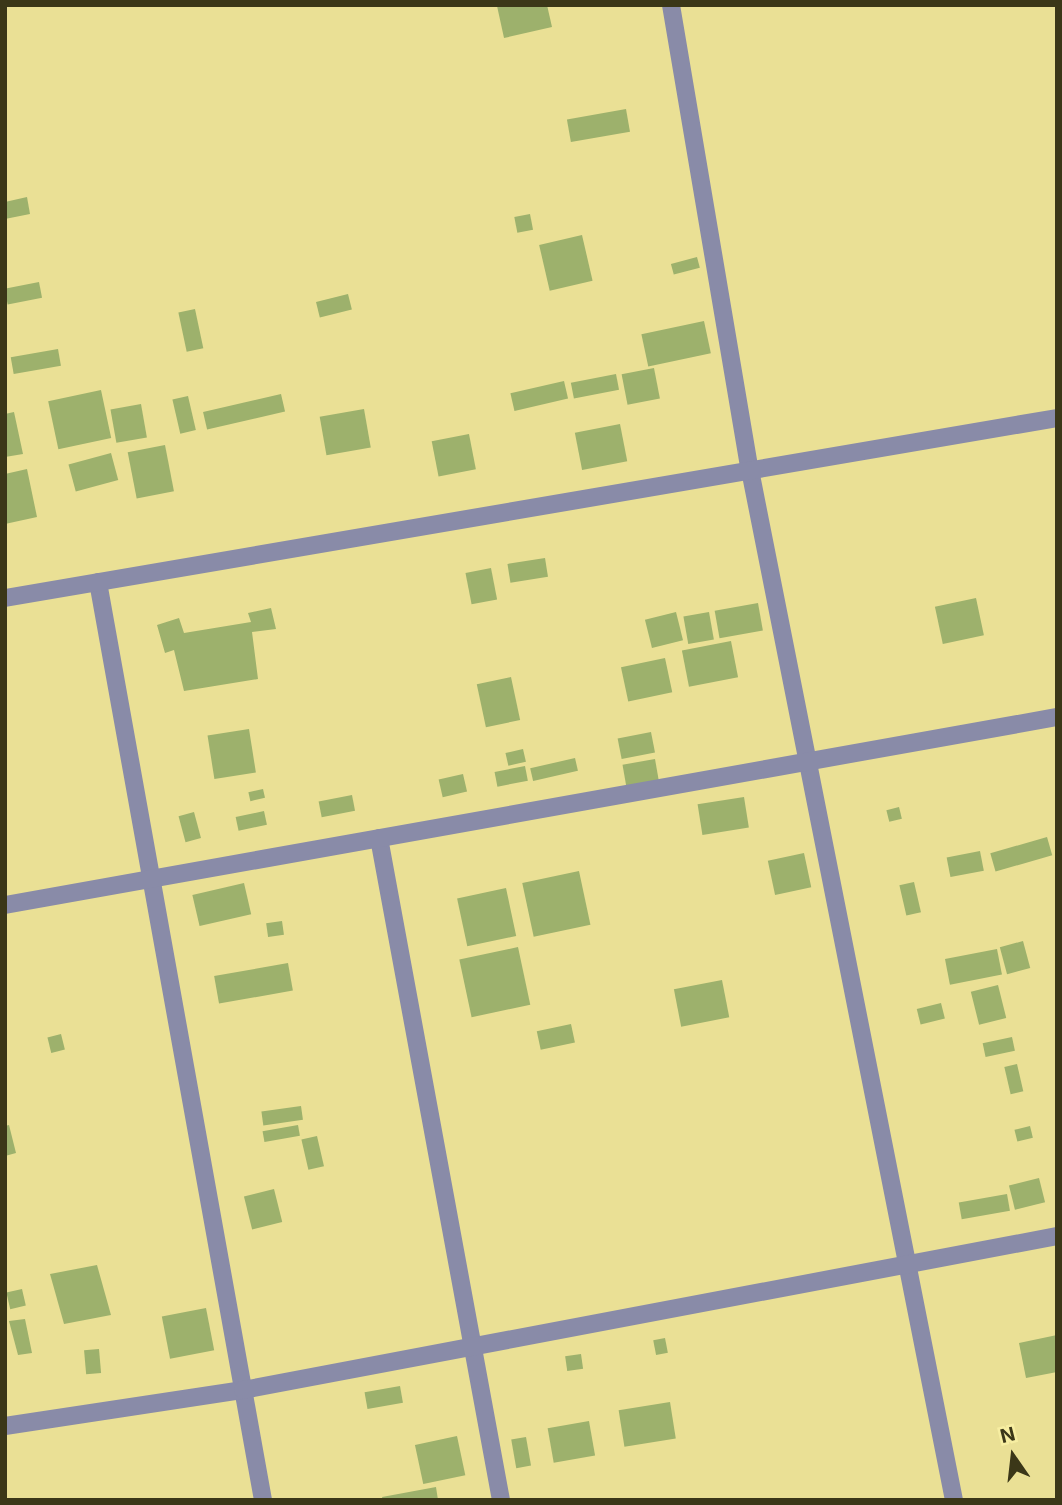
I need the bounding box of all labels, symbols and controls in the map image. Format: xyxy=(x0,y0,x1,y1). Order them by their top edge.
north arrow xyxy=(978,1421,1048,1491)
text: N xyxy=(998,1422,1018,1448)

